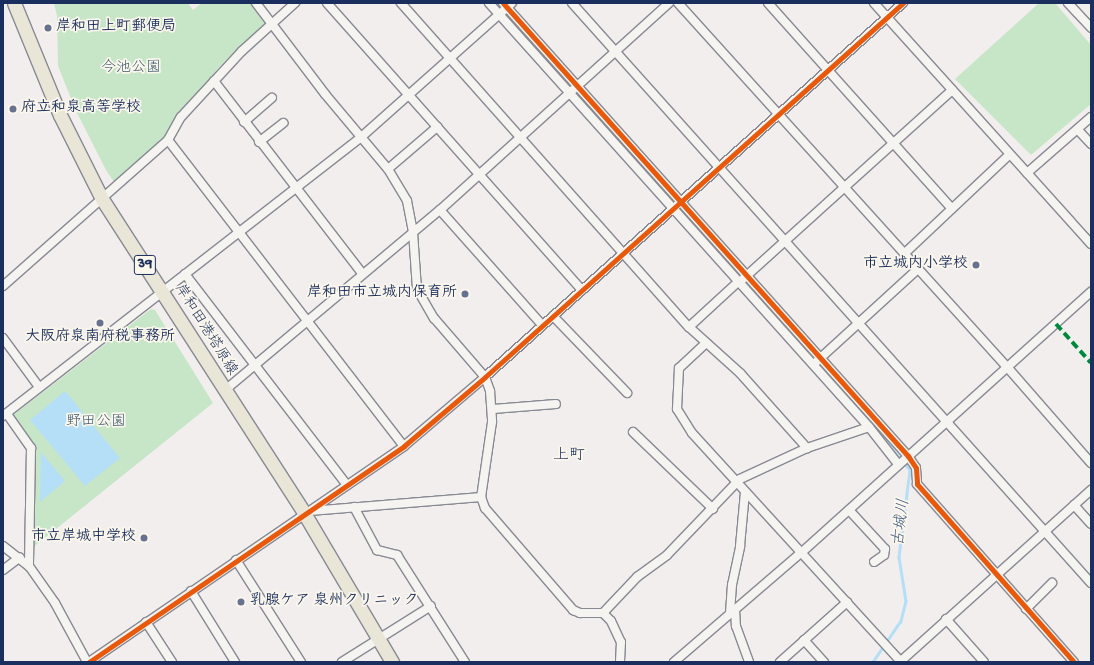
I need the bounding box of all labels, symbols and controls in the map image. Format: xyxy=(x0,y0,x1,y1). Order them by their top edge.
place label: 岸和田上町郵便局 xyxy=(56,19,176,37)
marker: 岸和田上町郵便局 xyxy=(43,23,53,33)
park label: 今池公園 xyxy=(101,60,161,78)
place label: 府立和泉高等学校 xyxy=(21,100,141,118)
marker: 府立和泉高等学校 xyxy=(8,104,18,114)
road number: 39 xyxy=(133,253,157,277)
place label: 市立城内小学校 xyxy=(863,256,968,274)
marker: 市立城内小学校 xyxy=(971,260,981,270)
street label: 岸和田港塔原線 xyxy=(170,281,240,379)
place label: 岸和田市立城内保育所 xyxy=(307,285,457,303)
marker: 岸和田市立城内保育所 xyxy=(460,289,470,299)
marker: 大阪府泉南府税事務所 xyxy=(95,318,105,328)
place label: 大阪府泉南府税事務所 xyxy=(25,329,175,347)
park label: 野田公園 xyxy=(66,414,126,432)
district label: 上町 xyxy=(553,447,585,467)
water label: 古城川 xyxy=(891,498,915,548)
place label: 市立岸城中学校 xyxy=(31,529,136,547)
marker: 市立岸城中学校 xyxy=(139,533,149,543)
place label: 乳腺ケア 泉州クリニック xyxy=(250,593,419,611)
marker: 乳腺ケア 泉州クリニック xyxy=(235,596,247,608)

